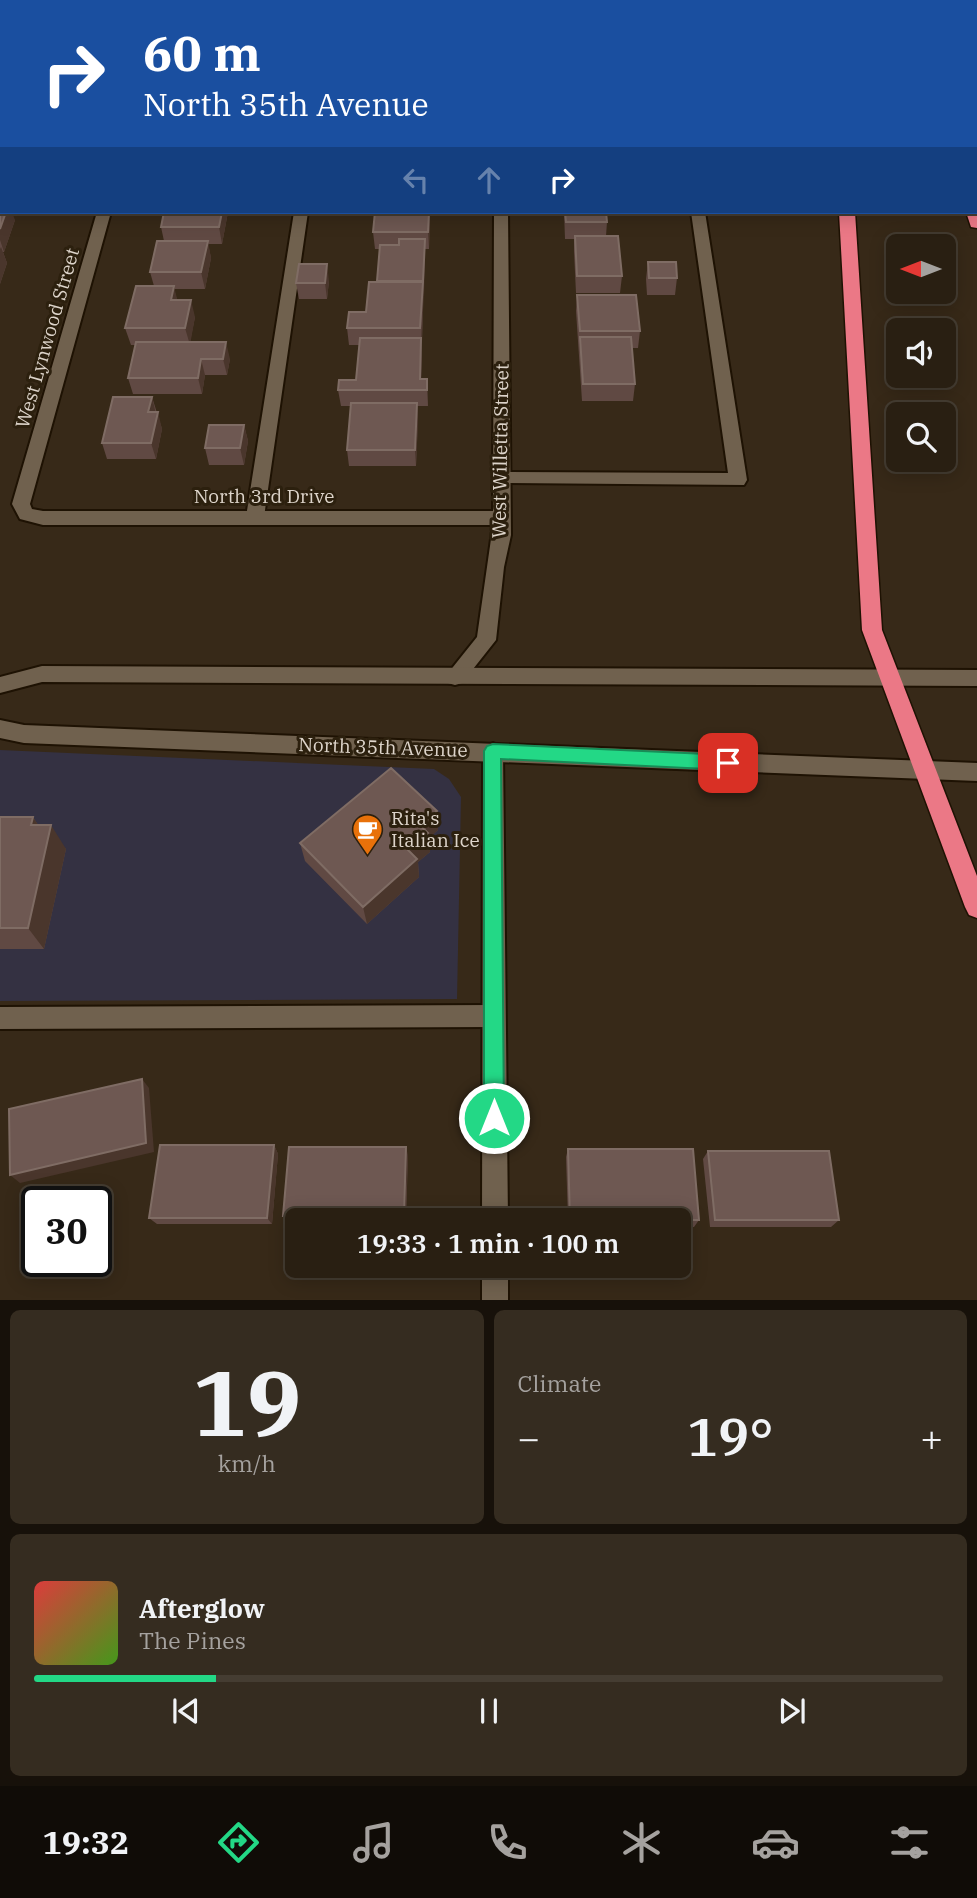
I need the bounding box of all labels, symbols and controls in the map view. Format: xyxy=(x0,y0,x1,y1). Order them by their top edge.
text: 60 m xyxy=(143,21,261,84)
icon: right xyxy=(28,28,119,119)
text: North 35th Avenue xyxy=(143,83,429,125)
icon: left xyxy=(397,161,435,199)
icon: ahead xyxy=(470,161,508,199)
icon: right xyxy=(543,161,581,199)
north arrow xyxy=(886,234,956,304)
map controls xyxy=(886,234,956,472)
street label: West Lynwood Street xyxy=(10,245,84,431)
button: sound xyxy=(886,318,956,388)
street label: West Willetta Street xyxy=(486,363,514,539)
button: search xyxy=(886,402,956,472)
street label: North 3rd Drive xyxy=(194,484,334,508)
street label: North 35th Avenue xyxy=(298,732,468,762)
pin xyxy=(698,733,758,793)
icon: arrive xyxy=(709,744,747,782)
place label: Rita's Italian Ice xyxy=(391,806,480,852)
cafe icon: Rita's Italian Ice xyxy=(351,812,385,856)
position arrow xyxy=(457,1081,531,1155)
speed limit sign: 30 xyxy=(21,1186,112,1277)
text: 19:33 · 1 min · 100 m xyxy=(357,1226,619,1260)
text: 19 xyxy=(192,1343,301,1461)
text: Climate xyxy=(518,1368,601,1398)
text: 19° xyxy=(687,1403,774,1470)
text: − xyxy=(518,1413,540,1462)
text: + xyxy=(920,1413,943,1462)
text: km/h xyxy=(218,1448,276,1478)
text: Afterglow xyxy=(139,1591,265,1625)
text: The Pines xyxy=(139,1625,246,1655)
icon: previous xyxy=(167,1692,205,1730)
icon: pause xyxy=(470,1692,508,1730)
icon: next xyxy=(773,1692,811,1730)
icon: directions xyxy=(214,1818,263,1867)
icon: music xyxy=(349,1818,398,1867)
icon: phone xyxy=(483,1818,532,1867)
icon: climate xyxy=(617,1818,666,1867)
icon: car xyxy=(751,1818,800,1867)
icon: filters xyxy=(885,1818,934,1867)
text: 19:32 xyxy=(43,1821,129,1863)

